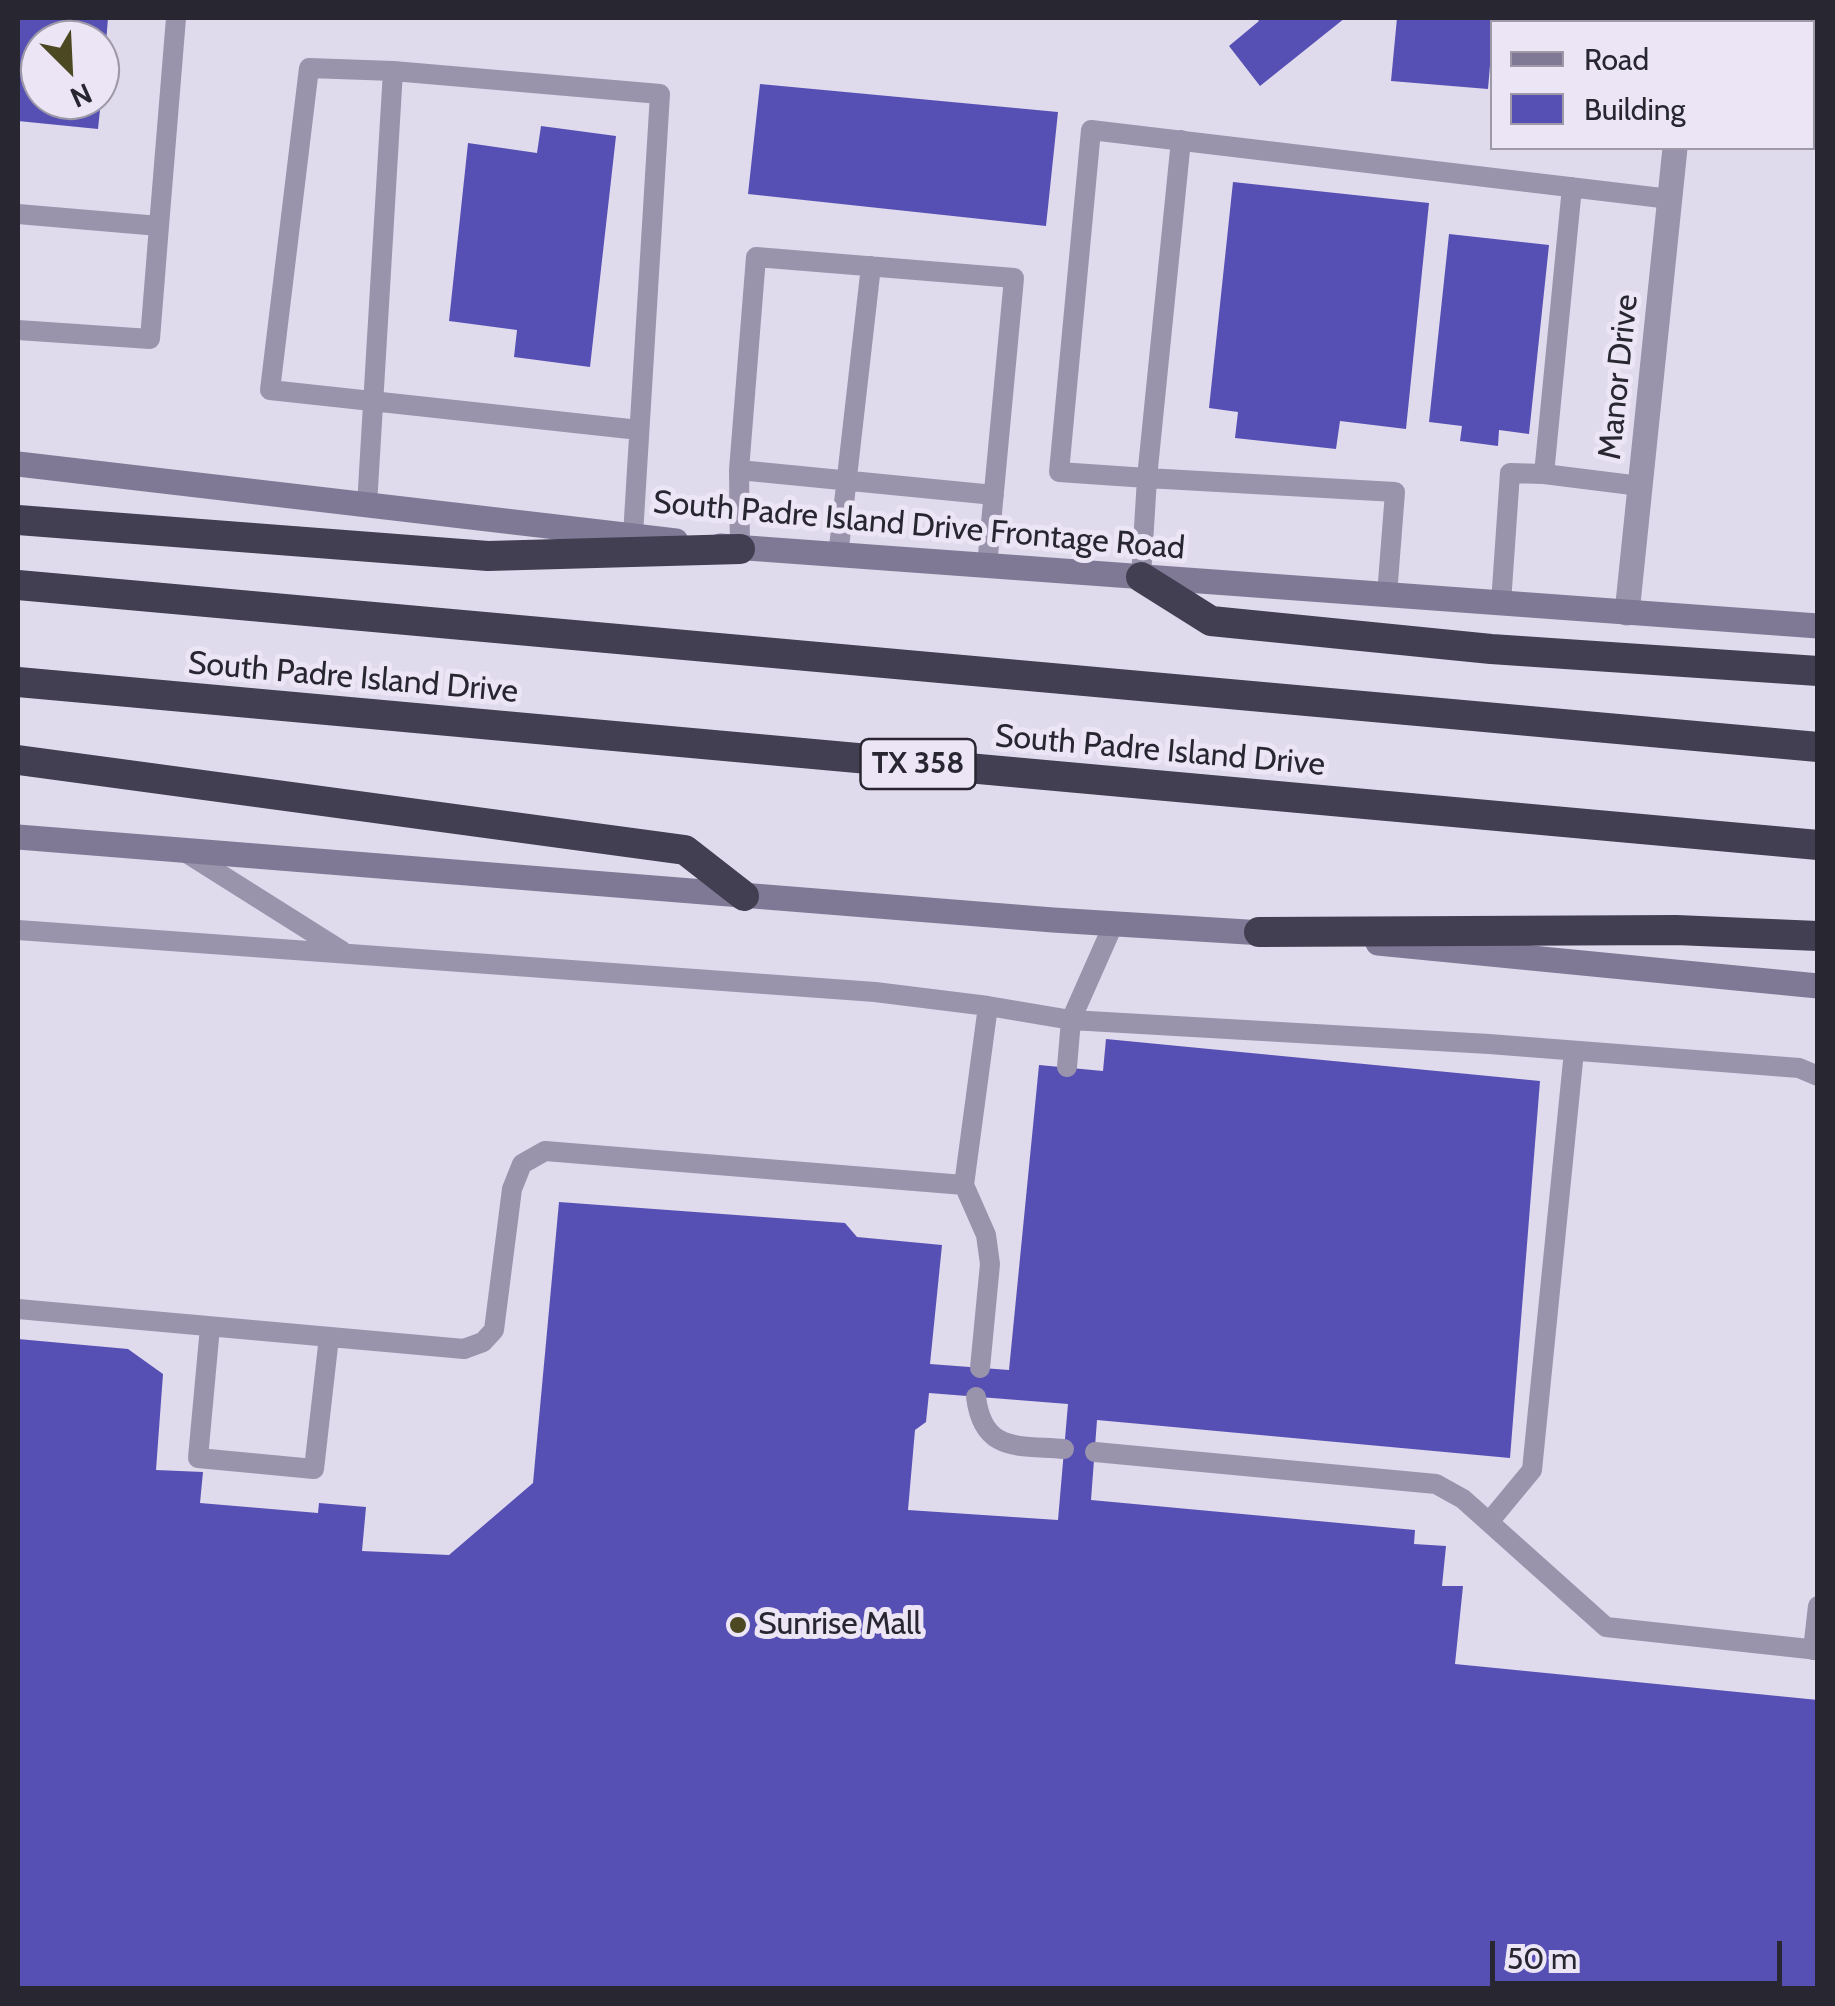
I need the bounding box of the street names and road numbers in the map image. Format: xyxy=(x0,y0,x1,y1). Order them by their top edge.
street label: Manor Drive xyxy=(1591,293,1647,461)
street label: South Padre Island Drive Frontage Road xyxy=(651,484,1187,568)
street label: South Padre Island Drive xyxy=(186,644,520,712)
street label: South Padre Island Drive xyxy=(993,717,1327,785)
road number: TX 358 xyxy=(860,739,976,789)

